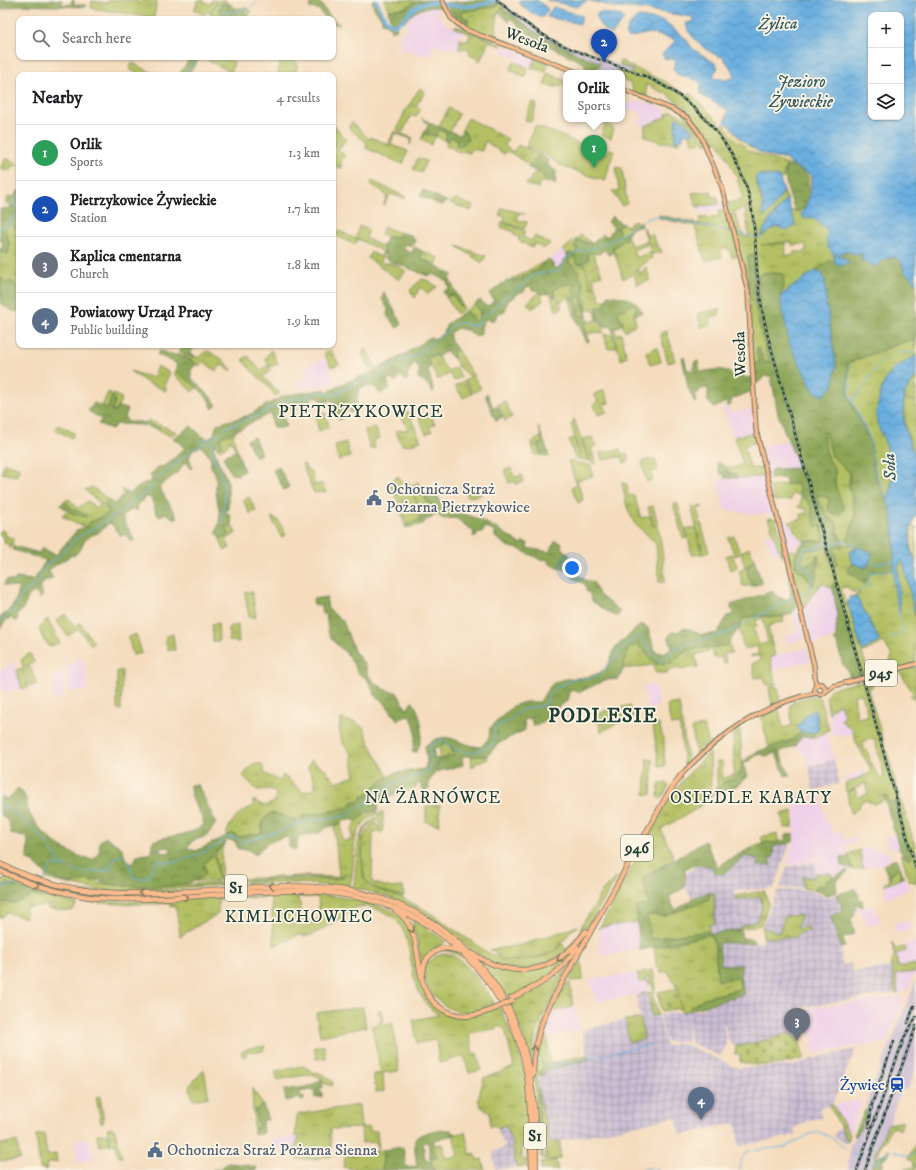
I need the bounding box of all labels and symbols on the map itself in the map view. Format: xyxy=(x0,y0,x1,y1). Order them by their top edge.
water label: Żylica xyxy=(757,13,798,35)
street label: Wesoła xyxy=(501,22,552,58)
pin: 2 xyxy=(591,29,617,62)
water label: Jezioro Żywieckie xyxy=(768,71,834,113)
pin: 1 xyxy=(581,135,607,168)
street label: Wesoła xyxy=(729,331,751,378)
district label: PIETRZYKOWICE xyxy=(278,401,444,423)
water label: Soła xyxy=(878,453,902,482)
place label: Ochotnicza Straż Pożarna Pietrzykowice xyxy=(386,479,530,517)
public building icon: Ochotnicza Straż Pożarna Pietrzykowice xyxy=(365,489,383,507)
your location xyxy=(562,558,582,578)
road number: 945 xyxy=(865,660,897,686)
district label: PODLESIE xyxy=(548,704,658,729)
district label: NA ŻARNÓWCE xyxy=(365,786,501,809)
district label: OSIEDLE KABATY xyxy=(670,787,832,809)
road number: 946 xyxy=(621,835,653,861)
road number: S1 xyxy=(225,875,247,901)
one-way arrow xyxy=(33,880,40,889)
one-way arrow xyxy=(268,882,274,890)
one-way arrow xyxy=(138,889,144,897)
one-way arrow xyxy=(183,892,189,901)
district label: KIMLICHOWIEC xyxy=(225,906,373,928)
one-way arrow xyxy=(407,926,415,934)
one-way arrow xyxy=(556,954,563,961)
pin: 3 xyxy=(784,1008,810,1041)
one-way arrow xyxy=(529,1045,538,1052)
place label: Żywiec xyxy=(840,1075,885,1095)
station icon: Żywiec xyxy=(888,1076,906,1094)
pin: 4 xyxy=(688,1087,714,1120)
road number: S1 xyxy=(524,1123,546,1149)
place label: Ochotnicza Straż Pożarna Sienna xyxy=(167,1140,378,1160)
public building icon: Ochotnicza Straż Pożarna Sienna xyxy=(146,1141,164,1159)

